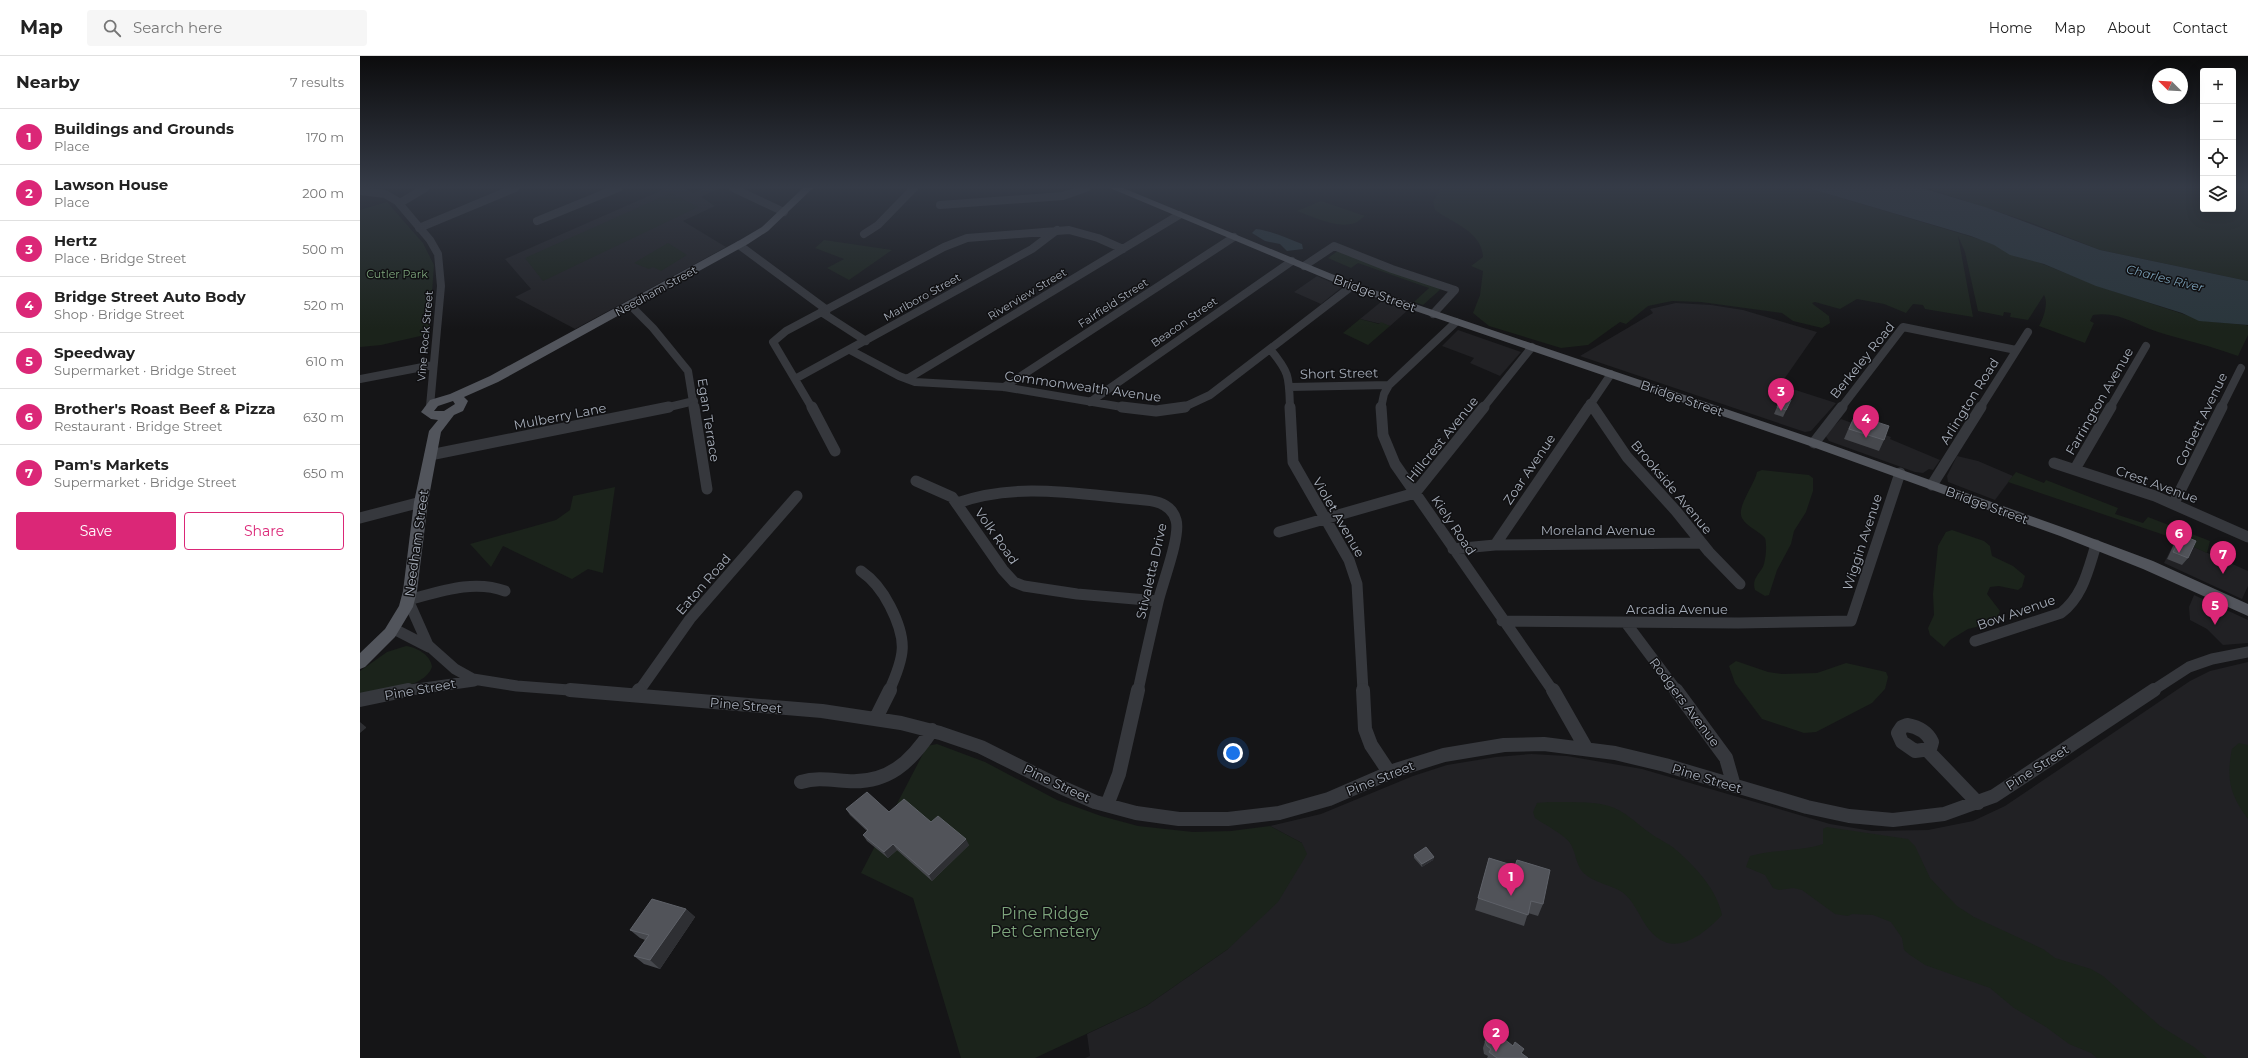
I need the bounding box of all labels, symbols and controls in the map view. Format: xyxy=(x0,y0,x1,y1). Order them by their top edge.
search box xyxy=(87,10,367,46)
text: Map xyxy=(20,16,63,39)
icon: search xyxy=(101,17,123,39)
text: Search here xyxy=(133,18,222,37)
text: Home xyxy=(1989,19,2032,37)
text: Map xyxy=(2054,19,2085,37)
text: About xyxy=(2107,19,2151,37)
text: Contact xyxy=(2173,19,2228,37)
north arrow xyxy=(2152,68,2188,104)
map controls xyxy=(2200,68,2236,212)
button: + xyxy=(2200,68,2236,104)
text: Nearby xyxy=(16,72,80,92)
text: 7 results xyxy=(290,74,344,90)
button: − xyxy=(2200,104,2236,140)
text: Buildings and Grounds xyxy=(54,119,234,138)
text: 1 xyxy=(26,129,32,145)
text: 170 m xyxy=(306,129,344,145)
text: Place xyxy=(54,138,90,154)
button: locate xyxy=(2200,140,2236,176)
text: Lawson House xyxy=(54,175,168,194)
button: layers xyxy=(2200,176,2236,212)
text: 2 xyxy=(25,185,33,201)
text: 200 m xyxy=(302,185,344,201)
text: Place xyxy=(54,194,90,210)
text: Hertz xyxy=(54,231,97,250)
text: 3 xyxy=(25,241,33,257)
text: 500 m xyxy=(302,241,344,257)
text: Place · Bridge Street xyxy=(54,250,186,266)
water label: Charles River xyxy=(2125,261,2205,295)
street label: Needham Street xyxy=(613,262,700,319)
street label: Riverview Street xyxy=(985,265,1069,323)
park label: Cutler Park xyxy=(366,267,428,281)
street label: Marlboro Street xyxy=(881,270,963,324)
street label: Bridge Street xyxy=(1332,271,1418,315)
street label: Fairfield Street xyxy=(1075,275,1151,331)
text: Bridge Street Auto Body xyxy=(54,287,246,306)
street label: Vine Rock Street xyxy=(414,289,436,382)
street label: Beacon Street xyxy=(1148,294,1220,350)
text: 4 xyxy=(25,297,33,313)
text: 520 m xyxy=(304,297,344,313)
text: Shop · Bridge Street xyxy=(54,306,185,322)
street label: Berkeley Road xyxy=(1826,319,1898,401)
text: Speedway xyxy=(54,343,135,362)
street label: Farrington Avenue xyxy=(2062,344,2136,458)
text: 5 xyxy=(25,353,33,369)
text: 610 m xyxy=(306,353,344,369)
street label: Arlington Road xyxy=(1936,355,2002,447)
text: Supermarket · Bridge Street xyxy=(54,362,237,378)
street label: Short Street xyxy=(1300,364,1378,382)
street label: Commonwealth Avenue xyxy=(1004,367,1162,405)
street label: Corbett Avenue xyxy=(2172,370,2231,468)
street label: Bridge Street xyxy=(1638,376,1726,420)
street label: Egan Terrace xyxy=(694,377,724,463)
pin: 3 xyxy=(1768,378,1794,411)
street label: Hillcrest Avenue xyxy=(1403,393,1481,485)
text: Brother's Roast Beef & Pizza xyxy=(54,399,276,418)
street label: Mulberry Lane xyxy=(512,399,608,433)
pin: 4 xyxy=(1853,405,1879,438)
text: 6 xyxy=(25,409,33,425)
text: 630 m xyxy=(303,409,344,425)
text: Restaurant · Bridge Street xyxy=(54,418,222,434)
street label: Zoar Avenue xyxy=(1500,431,1559,507)
street label: Brookside Avenue xyxy=(1628,437,1716,537)
text: Pam's Markets xyxy=(54,455,169,474)
street label: Crest Avenue xyxy=(2114,462,2200,506)
text: 7 xyxy=(25,465,33,481)
text: 650 m xyxy=(303,465,344,481)
text: Supermarket · Bridge Street xyxy=(54,474,237,490)
street label: Violet Avenue xyxy=(1310,474,1368,560)
street label: Bridge Street xyxy=(1944,483,2030,527)
street label: Needham Street xyxy=(401,488,431,598)
street label: Kiely Road xyxy=(1428,492,1480,558)
street label: Wiggin Avenue xyxy=(1839,492,1885,592)
street label: Volk Road xyxy=(972,505,1022,567)
button: Save xyxy=(16,512,176,550)
button: Share xyxy=(184,512,344,550)
pin: 6 xyxy=(2166,520,2192,553)
street label: Stivaletta Drive xyxy=(1132,521,1170,620)
street label: Moreland Avenue xyxy=(1541,522,1655,538)
pin: 7 xyxy=(2210,541,2236,574)
street label: Eaton Road xyxy=(672,550,734,618)
street label: Bow Avenue xyxy=(1975,591,2057,633)
pin: 5 xyxy=(2202,592,2228,625)
street label: Arcadia Avenue xyxy=(1626,601,1728,617)
street label: Rodgers Avenue xyxy=(1646,654,1724,750)
street label: Pine Street xyxy=(383,675,457,703)
street label: Pine Street xyxy=(709,694,783,716)
street label: Pine Street xyxy=(2002,741,2072,793)
your location xyxy=(1223,743,1243,763)
street label: Pine Street xyxy=(1344,757,1416,799)
street label: Pine Street xyxy=(1021,760,1093,806)
street label: Pine Street xyxy=(1670,760,1744,796)
pin: 1 xyxy=(1498,863,1524,896)
park label: Pine Ridge Pet Cemetery xyxy=(990,904,1100,941)
pin: 2 xyxy=(1483,1019,1509,1052)

